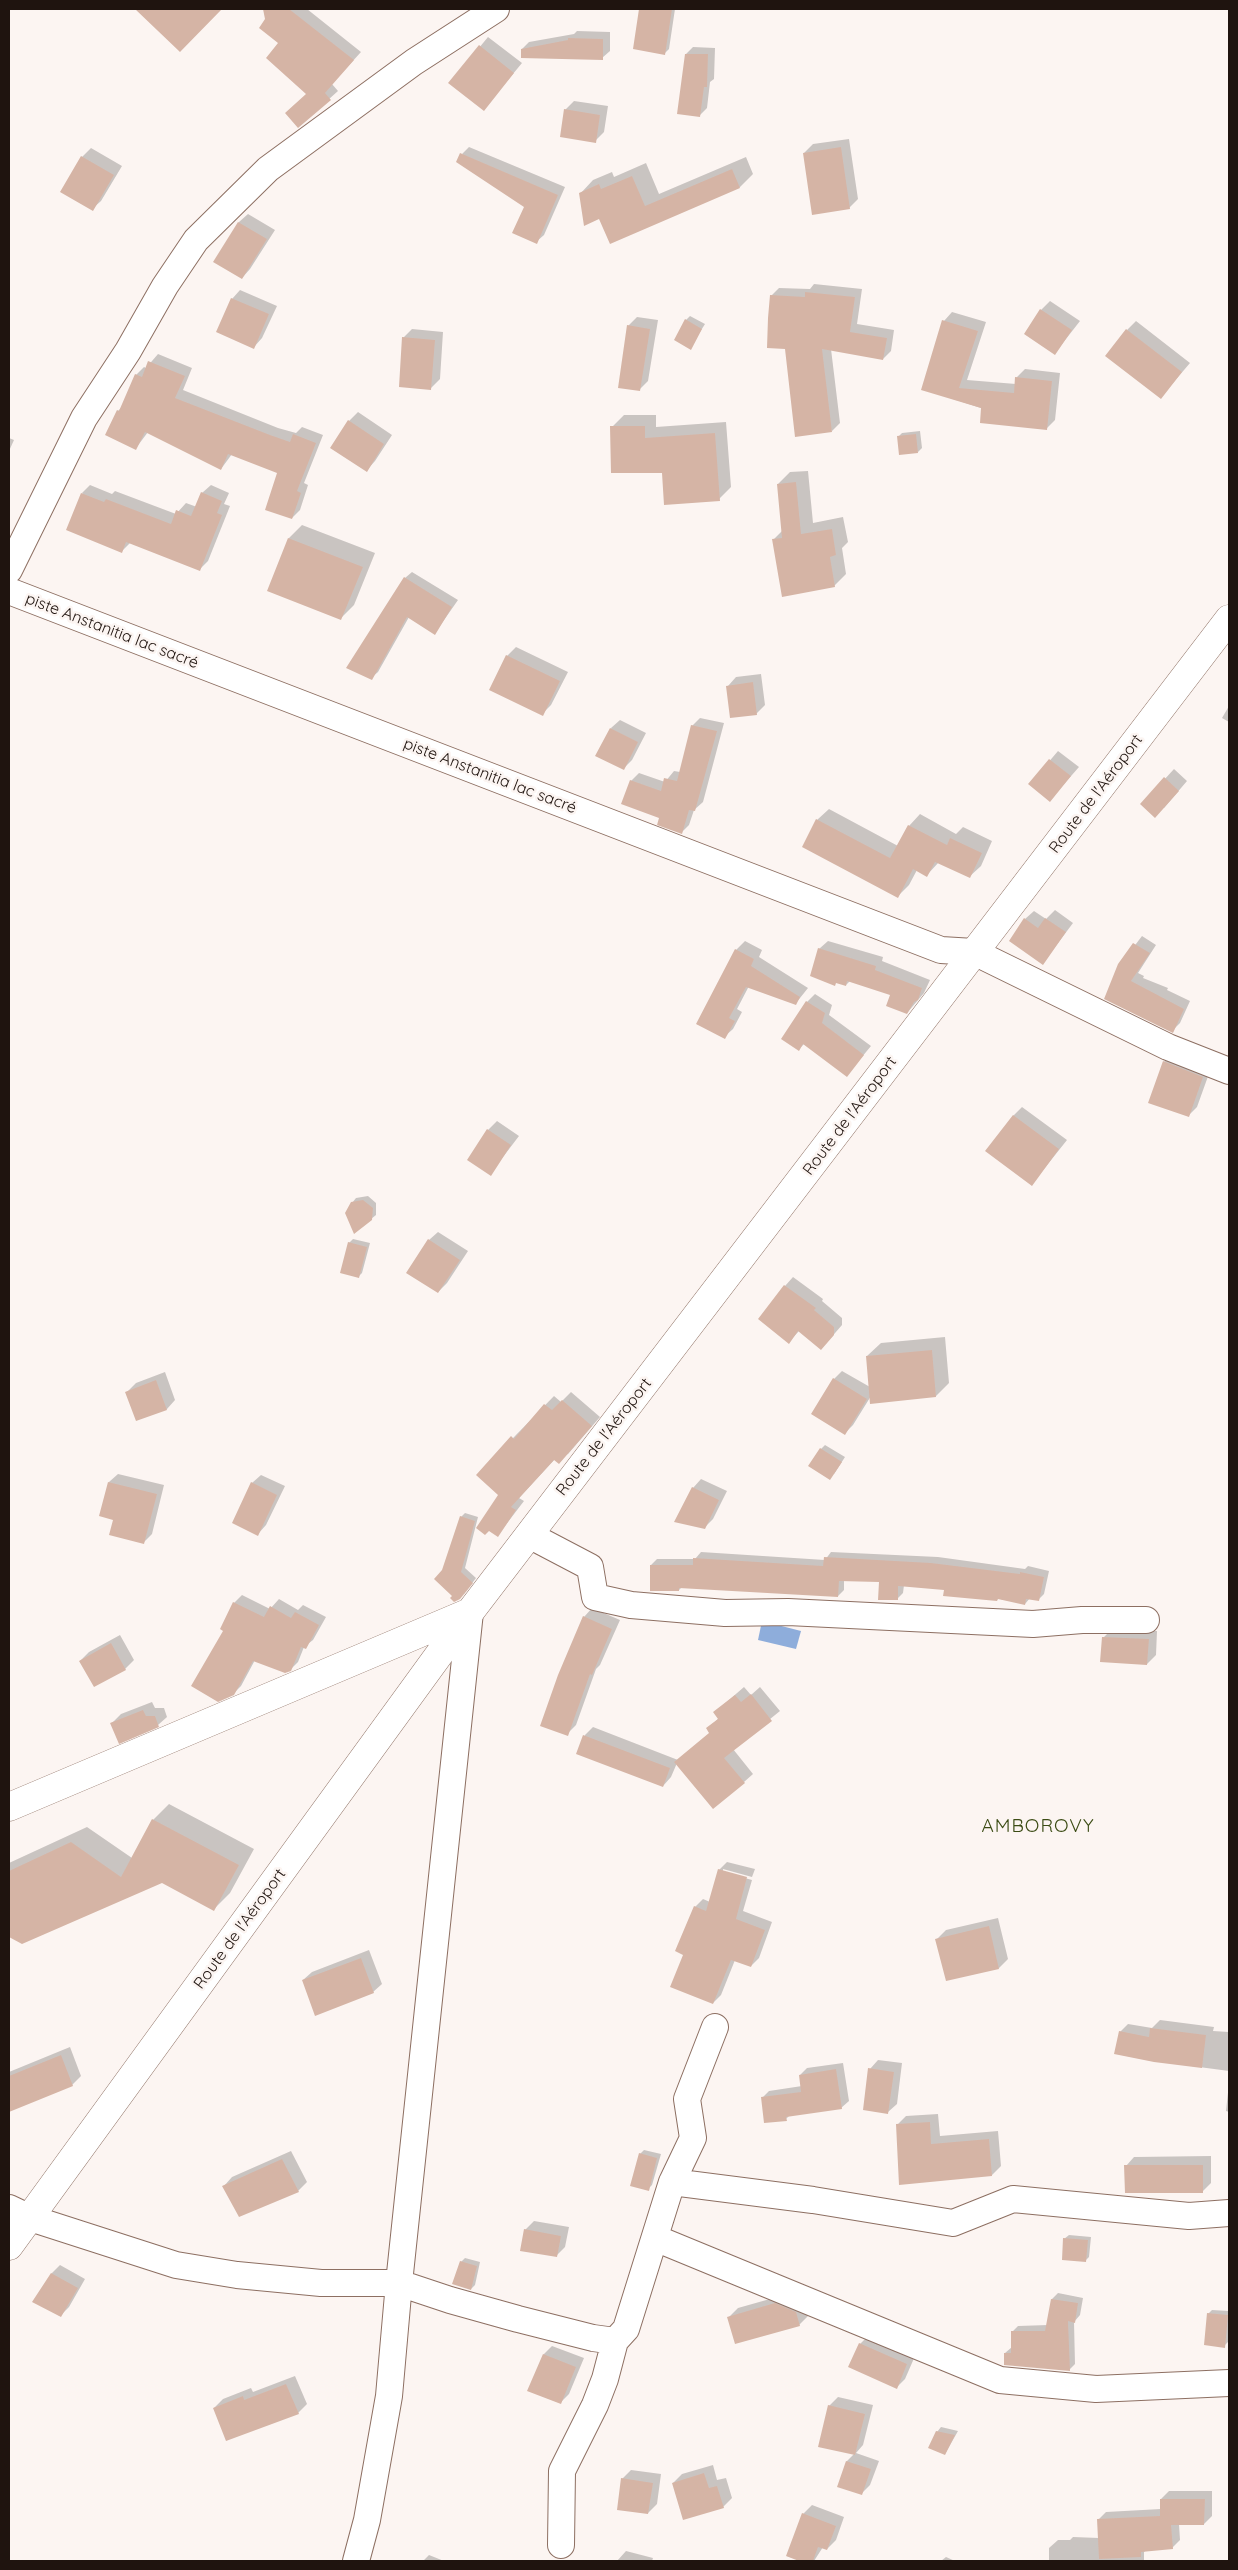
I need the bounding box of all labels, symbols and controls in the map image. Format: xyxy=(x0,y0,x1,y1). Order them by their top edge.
street label: piste Anstanitia lac sacré xyxy=(23,589,201,673)
street label: Route de l'Aéroport xyxy=(1045,731,1147,857)
street label: piste Anstanitia lac sacré xyxy=(401,734,579,818)
street label: Route de l'Aéroport xyxy=(799,1053,901,1179)
street label: Route de l'Aéroport xyxy=(552,1374,656,1500)
district label: AMBOROVY xyxy=(980,1815,1096,1837)
street label: Route de l'Aéroport xyxy=(190,1865,290,1993)

